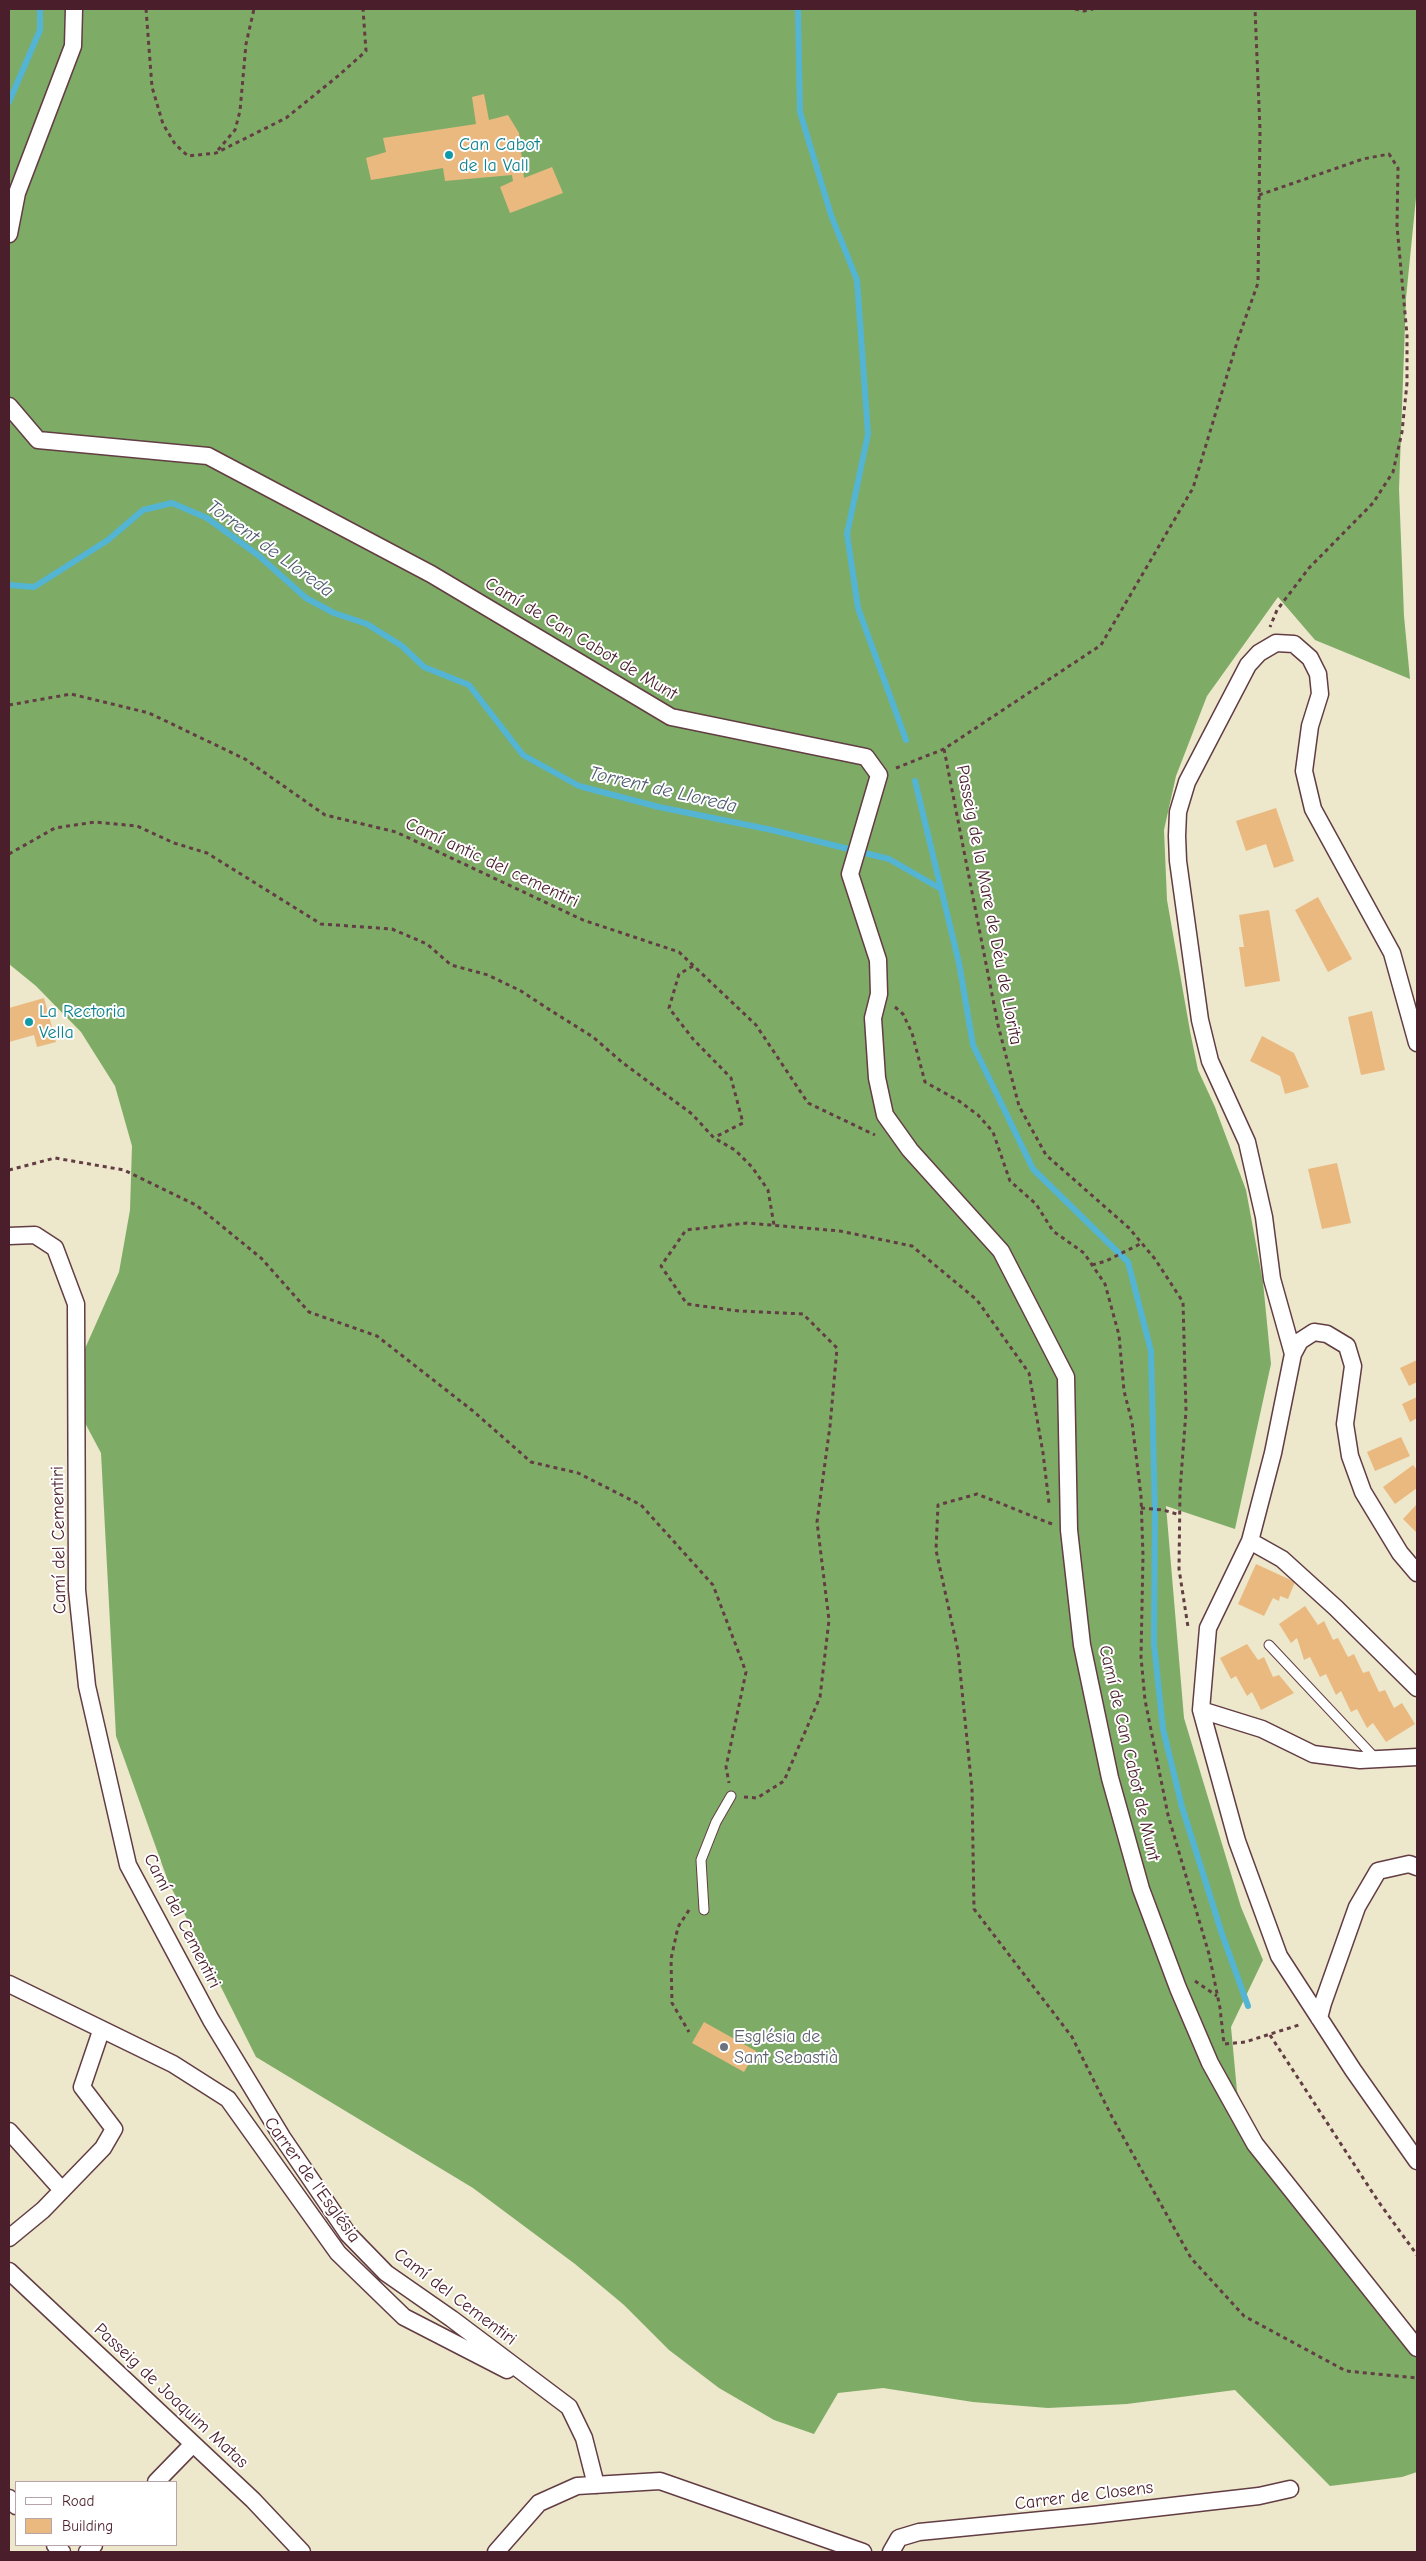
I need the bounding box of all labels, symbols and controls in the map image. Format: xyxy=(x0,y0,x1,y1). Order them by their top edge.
place label: Can Cabot de la Vall xyxy=(459,134,540,176)
marker: Can Cabot de la Vall xyxy=(443,149,455,161)
water label: Torrent de Lloreda xyxy=(202,495,338,603)
street label: Camí de Can Cabot de Munt xyxy=(481,573,681,705)
water label: Torrent de Lloreda xyxy=(587,762,739,818)
street label: Passeig de la Mare de Déu de Llorita xyxy=(951,763,1027,1047)
street label: Camí antic del cementiri xyxy=(402,813,582,913)
place label: La Rectoria Vella xyxy=(39,1001,126,1044)
marker: La Rectoria Vella xyxy=(23,1016,35,1028)
street label: Camí del Cementiri xyxy=(47,1466,71,1614)
street label: Camí de Can Cabot de Munt xyxy=(1094,1643,1164,1863)
street label: Camí del Cementiri xyxy=(139,1850,225,1992)
place label: Església de Sant Sebastià xyxy=(734,2026,838,2068)
marker: Església de Sant Sebastià xyxy=(718,2041,730,2053)
street label: Carrer de l'Església xyxy=(259,2113,365,2247)
street label: Camí del Cementiri xyxy=(389,2244,521,2350)
street label: Passeig de Joaquim Matas xyxy=(89,2319,253,2473)
street label: Carrer de Closens xyxy=(1014,2477,1154,2515)
legend xyxy=(15,2481,178,2546)
text: Road xyxy=(62,2492,94,2510)
text: Building xyxy=(62,2517,113,2535)

